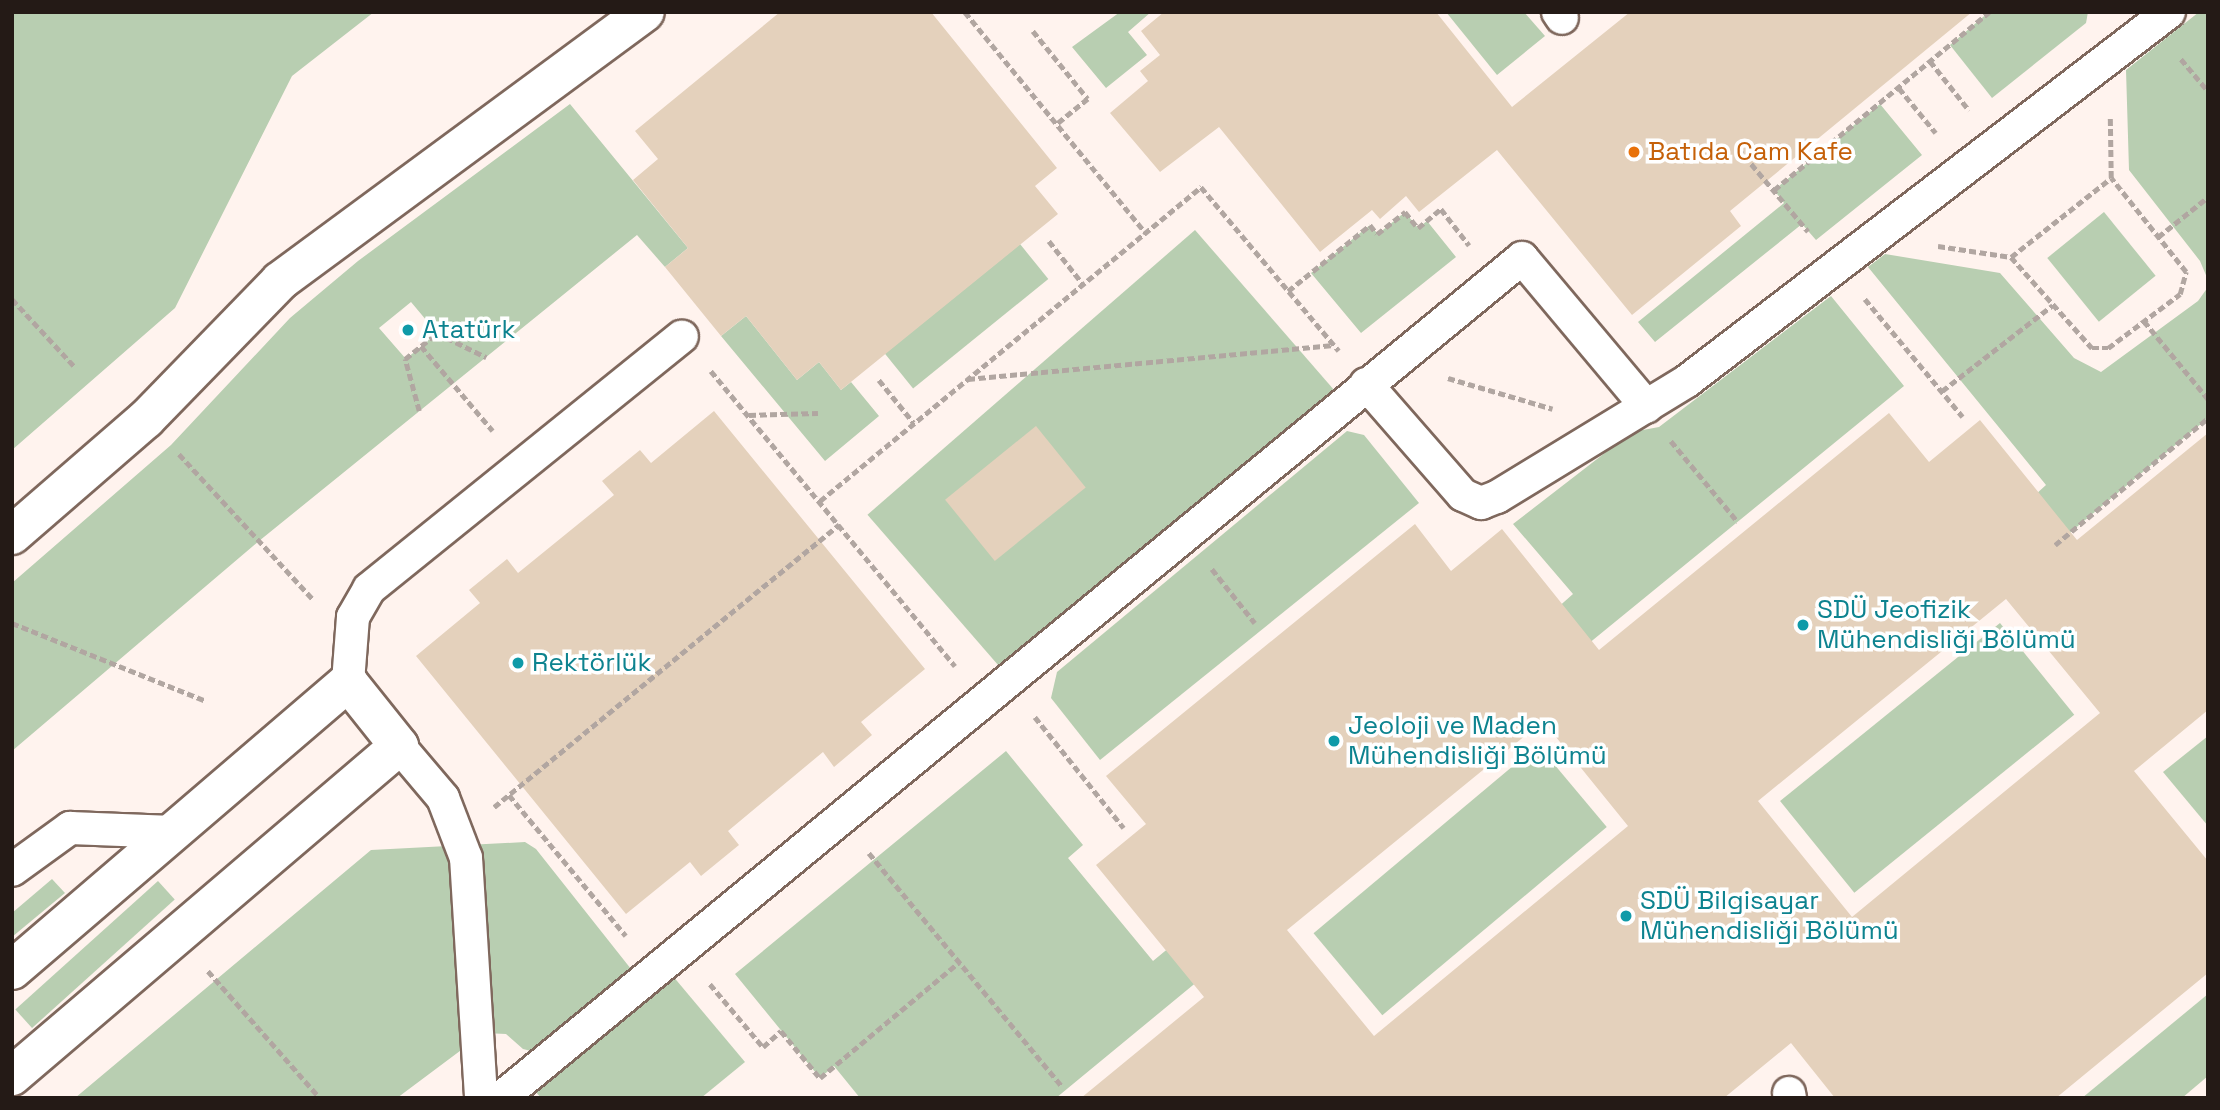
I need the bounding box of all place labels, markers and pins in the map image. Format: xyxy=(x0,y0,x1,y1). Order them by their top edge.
place label: Batıda Cam Kafe xyxy=(1648,136,1853,168)
marker: Batıda Cam Kafe xyxy=(1626,144,1642,160)
place label: Atatürk xyxy=(422,314,516,346)
marker: Atatürk xyxy=(400,322,416,338)
place label: SDÜ Jeofizik Mühendisliği Bölümü xyxy=(1817,594,2076,656)
marker: SDÜ Jeofizik Mühendisliği Bölümü xyxy=(1795,617,1811,633)
place label: Rektörlük xyxy=(532,647,651,679)
marker: Rektörlük xyxy=(510,655,526,671)
place label: Jeoloji ve Maden Mühendisliği Bölümü xyxy=(1348,710,1607,772)
marker: Jeoloji ve Maden Mühendisliği Bölümü xyxy=(1326,733,1342,749)
place label: SDÜ Bilgisayar Mühendisliği Bölümü xyxy=(1640,885,1899,946)
marker: SDÜ Bilgisayar Mühendisliği Bölümü xyxy=(1618,908,1634,924)

